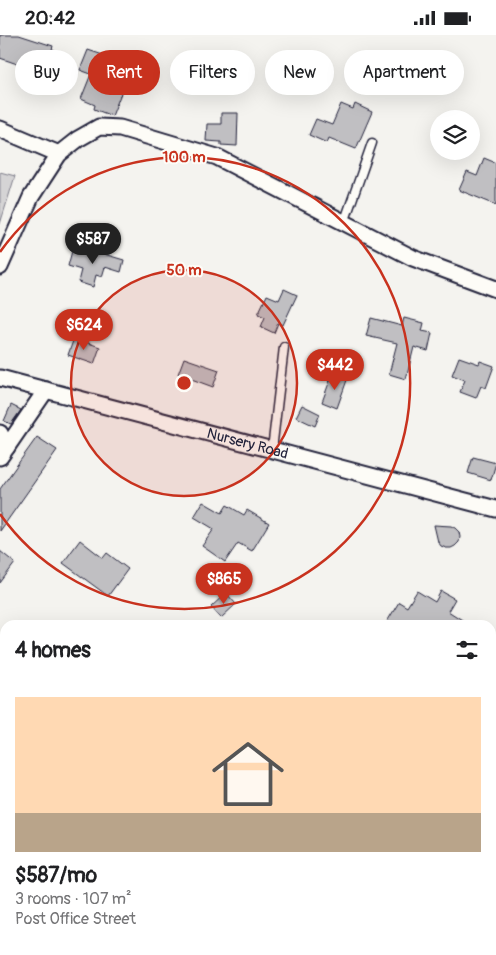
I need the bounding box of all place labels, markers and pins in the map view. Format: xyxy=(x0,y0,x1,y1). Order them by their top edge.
pin: $587 xyxy=(63,223,123,265)
pin: $624 xyxy=(54,309,114,351)
pin: $442 xyxy=(305,349,365,391)
centre of rings xyxy=(175,374,193,392)
pin: $865 xyxy=(194,563,254,605)

